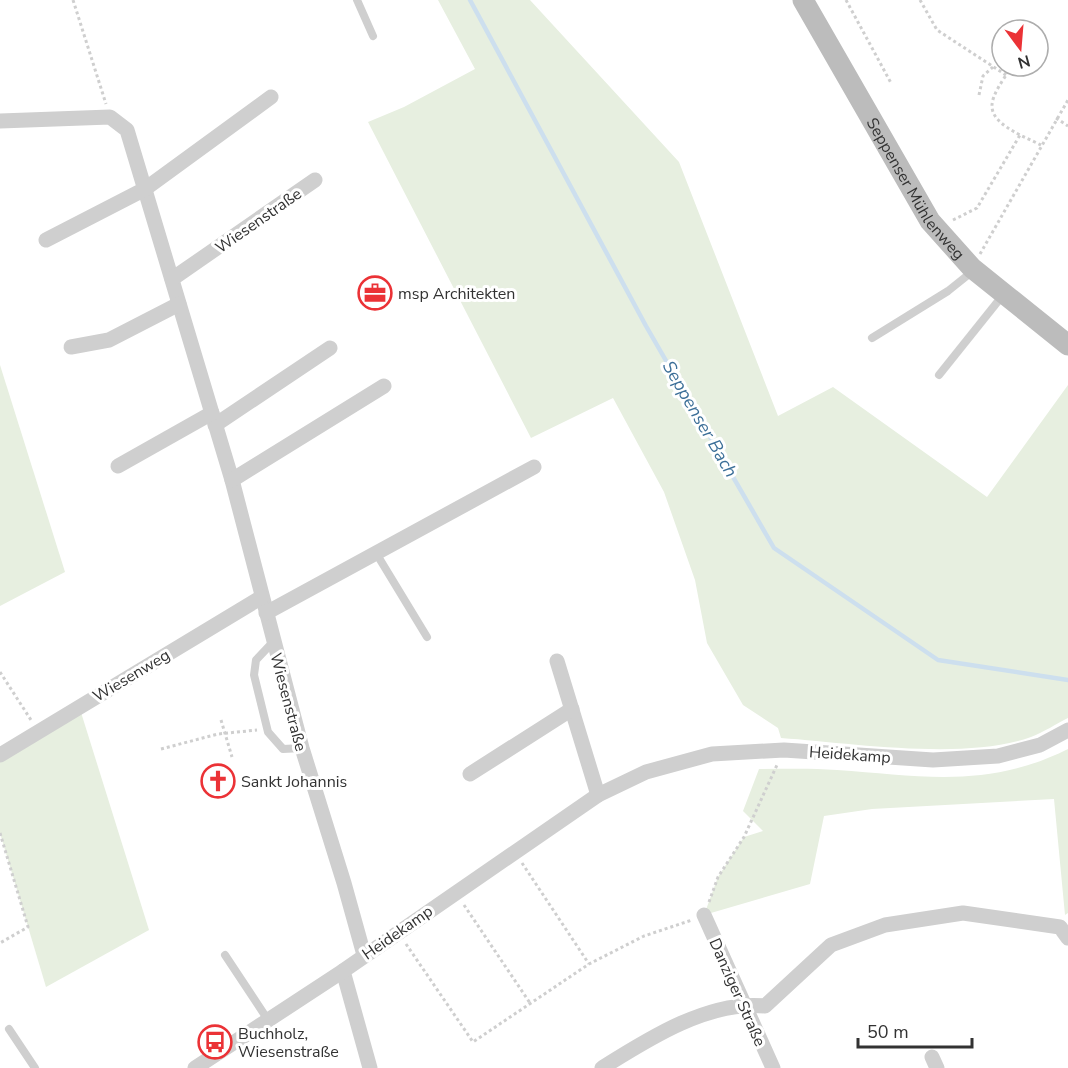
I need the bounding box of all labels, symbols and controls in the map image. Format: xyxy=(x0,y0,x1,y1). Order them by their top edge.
north arrow xyxy=(990,18,1050,78)
text: N xyxy=(1015,49,1033,74)
street label: Seppenser Mühlenweg xyxy=(861,114,969,265)
street label: Wiesenstraße xyxy=(211,183,306,259)
office icon: msp Architekten xyxy=(357,275,393,311)
place label: msp Architekten xyxy=(398,283,515,305)
water label: Seppenser Bach xyxy=(657,356,743,482)
street label: Wiesenweg xyxy=(89,644,174,708)
street label: Wiesenstraße xyxy=(264,651,312,754)
street label: Heidekamp xyxy=(808,741,891,769)
church icon: Sankt Johannis xyxy=(200,763,236,799)
place label: Sankt Johannis xyxy=(241,771,347,793)
street label: Heidekamp xyxy=(358,900,437,965)
street label: Danziger Straße xyxy=(703,935,771,1050)
scale bar xyxy=(858,1011,972,1049)
text: 50 m xyxy=(867,1020,909,1044)
place label: Buchholz, Wiesenstraße xyxy=(238,1023,339,1063)
bus stop icon: Buchholz, Wiesenstraße xyxy=(197,1024,233,1060)

